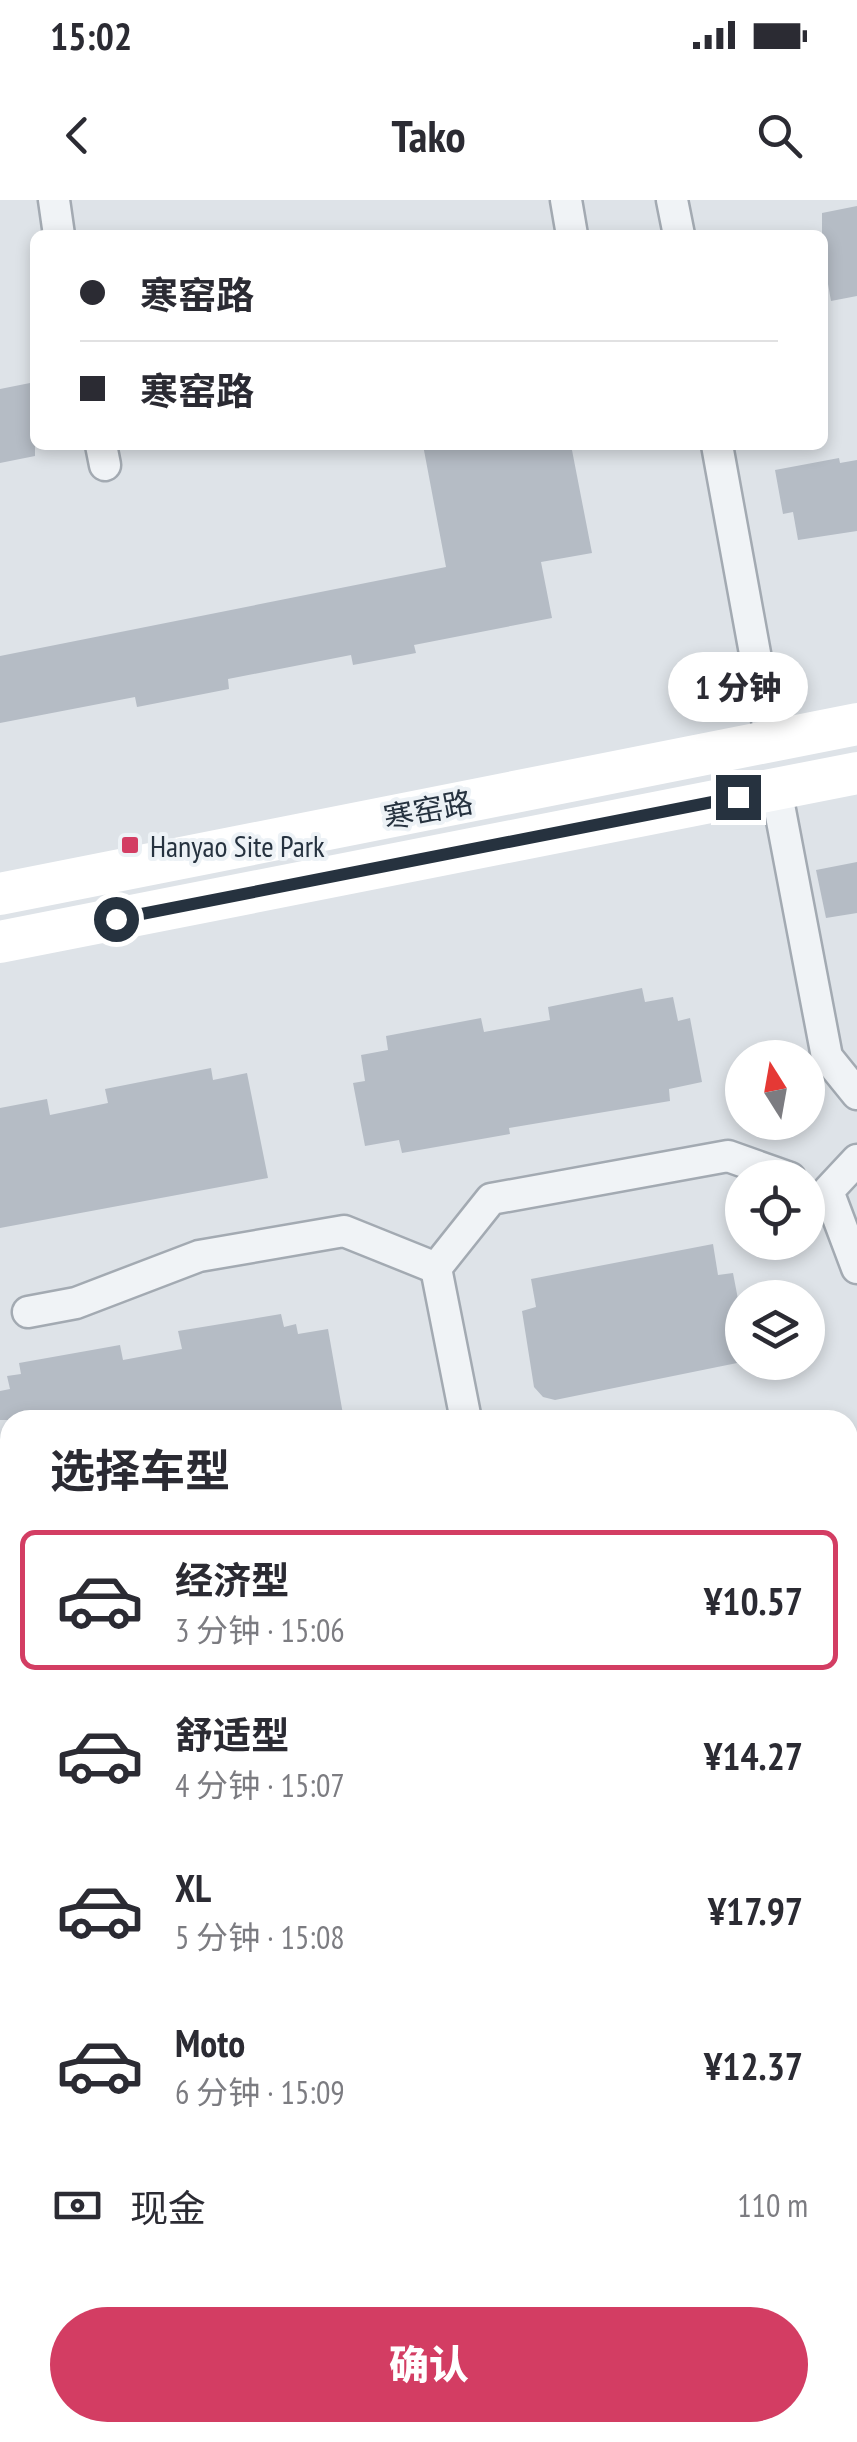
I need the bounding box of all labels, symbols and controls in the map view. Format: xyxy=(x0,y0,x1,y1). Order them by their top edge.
text: 15:02 xyxy=(50,11,132,60)
text: Tako xyxy=(391,106,466,164)
icon: back xyxy=(50,108,105,163)
icon: search xyxy=(752,108,807,163)
text: 寒窑路 xyxy=(140,270,254,319)
text: 寒窑路 xyxy=(140,366,254,415)
callout: 1 分钟 xyxy=(668,652,808,722)
text: 1 分钟 xyxy=(695,666,781,708)
route end xyxy=(716,775,761,820)
street label: 寒窑路 xyxy=(380,781,476,837)
place label: Hanyao Site Park xyxy=(150,826,325,865)
marker: Hanyao Site Park xyxy=(119,834,141,856)
route start xyxy=(94,897,139,942)
north arrow xyxy=(725,1040,825,1140)
map controls xyxy=(725,1040,825,1380)
button: locate xyxy=(725,1160,825,1260)
button: layers xyxy=(725,1280,825,1380)
text: 选择车型 xyxy=(50,1441,230,1499)
icon: car xyxy=(55,1555,145,1645)
text: 经济型 xyxy=(175,1555,289,1604)
text: ¥10.57 xyxy=(704,1576,803,1625)
text: 3 分钟 · 15:06 xyxy=(175,1609,345,1651)
icon: car xyxy=(55,1710,145,1800)
text: 舒适型 xyxy=(175,1710,289,1759)
text: ¥14.27 xyxy=(704,1731,803,1780)
text: 4 分钟 · 15:07 xyxy=(175,1764,345,1806)
text: XL xyxy=(175,1863,211,1912)
icon: car xyxy=(55,1865,145,1955)
text: ¥17.97 xyxy=(708,1886,803,1935)
text: 5 分钟 · 15:08 xyxy=(175,1916,345,1958)
text: Moto xyxy=(175,2018,245,2067)
icon: car xyxy=(55,2020,145,2110)
text: ¥12.37 xyxy=(704,2041,803,2090)
text: 6 分钟 · 15:09 xyxy=(175,2071,345,2113)
icon: cash xyxy=(50,2178,105,2233)
text: 现金 xyxy=(130,2183,206,2232)
text: 110 m xyxy=(737,2184,808,2226)
button: 确认 xyxy=(50,2307,808,2422)

